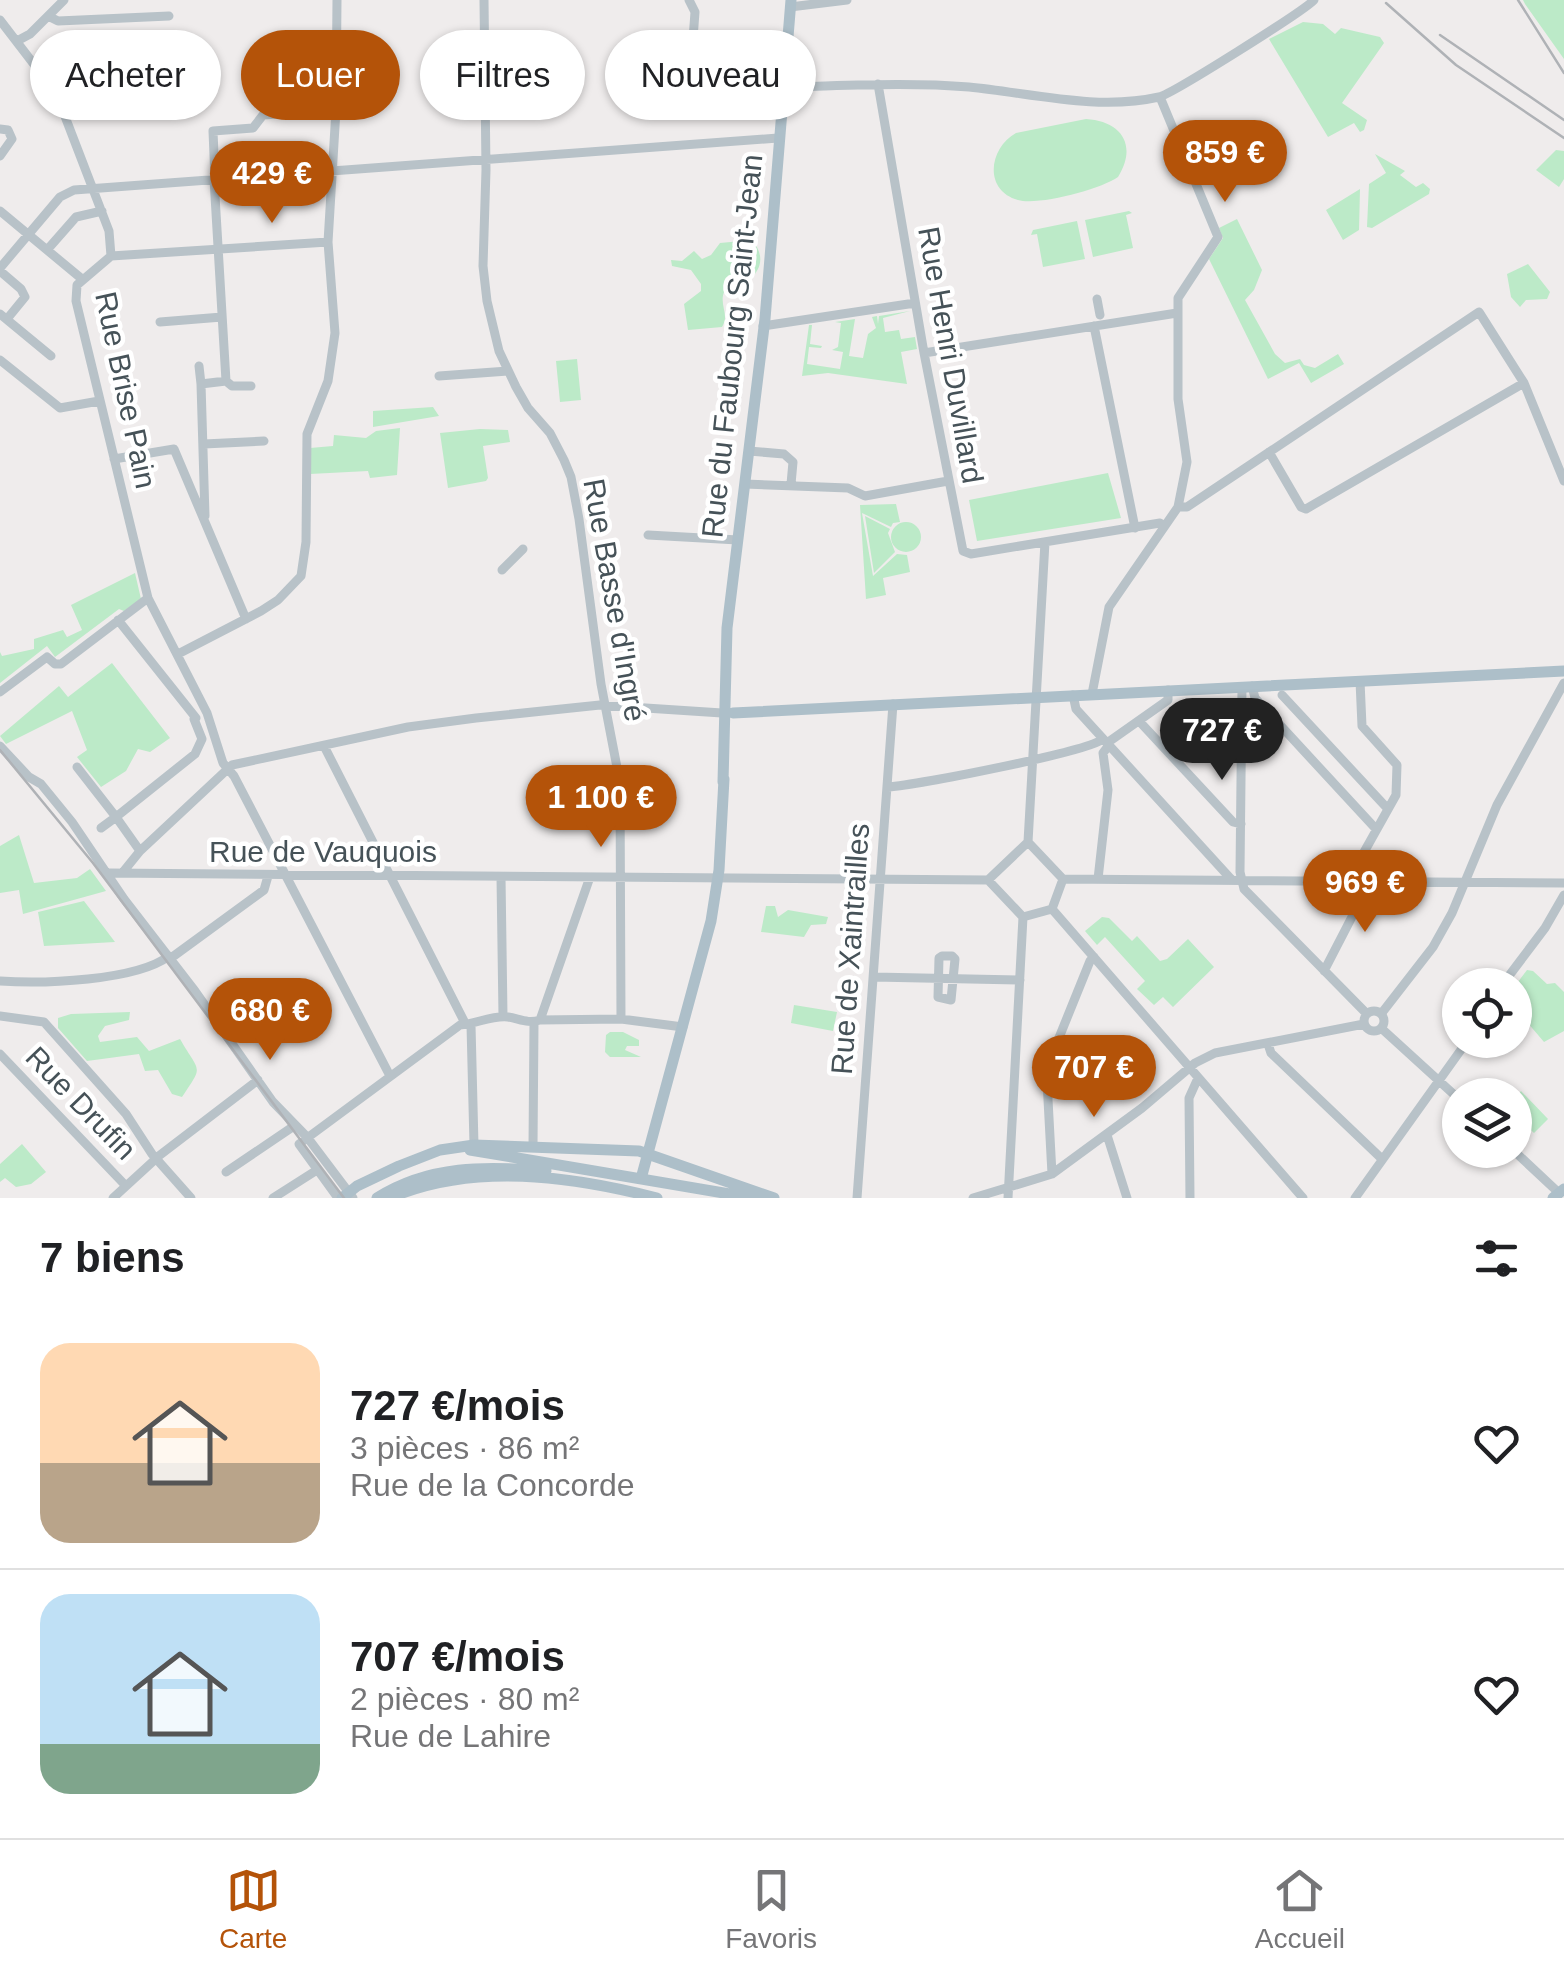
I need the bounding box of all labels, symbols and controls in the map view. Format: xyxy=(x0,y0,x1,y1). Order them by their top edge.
chip: Acheter xyxy=(30,30,221,120)
chip: Louer xyxy=(241,30,400,120)
chip: Filtres xyxy=(420,30,585,120)
chip: Nouveau xyxy=(605,30,816,120)
pin: 859 € xyxy=(1155,120,1295,205)
text: 859 € xyxy=(1185,134,1265,170)
pin: 429 € xyxy=(202,141,342,226)
street label: Rue du Faubourg Saint-Jean xyxy=(695,153,769,539)
text: 429 € xyxy=(232,155,312,191)
street label: Rue Henri Duvillard xyxy=(912,224,990,486)
street label: Rue Brise Pain xyxy=(89,289,163,491)
street label: Rue Basse d'Ingré xyxy=(577,476,653,724)
pin: 727 € xyxy=(1152,698,1292,783)
text: 727 € xyxy=(1182,712,1262,748)
pin: 1 100 € xyxy=(509,765,693,850)
text: 1 100 € xyxy=(548,779,654,815)
street label: Rue de Xaintrailles xyxy=(825,822,875,1076)
street label: Rue de Vauquois xyxy=(209,835,437,868)
pin: 969 € xyxy=(1295,850,1435,935)
text: 969 € xyxy=(1325,864,1405,900)
map controls xyxy=(1442,968,1532,1168)
button: locate xyxy=(1442,968,1532,1058)
pin: 680 € xyxy=(200,978,340,1063)
text: 680 € xyxy=(230,992,310,1028)
pin: 707 € xyxy=(1024,1035,1164,1120)
street label: Rue Drufin xyxy=(19,1040,143,1166)
text: 707 € xyxy=(1054,1049,1134,1085)
button: layers xyxy=(1442,1078,1532,1168)
icon: filters xyxy=(1469,1231,1524,1286)
text: 7 biens xyxy=(40,1234,185,1281)
text: 727 €/mois xyxy=(350,1382,565,1429)
icon: home xyxy=(120,1383,240,1503)
icon: heart xyxy=(1469,1416,1524,1471)
text: 3 pièces · 86 m² xyxy=(350,1430,579,1466)
text: Rue de la Concorde xyxy=(350,1467,635,1503)
text: 707 €/mois xyxy=(350,1633,565,1680)
icon: home xyxy=(120,1634,240,1754)
icon: heart xyxy=(1469,1667,1524,1722)
text: 2 pièces · 80 m² xyxy=(350,1681,579,1717)
text: Rue de Lahire xyxy=(350,1718,551,1754)
tab: Carte xyxy=(219,1863,287,1955)
tab: Favoris xyxy=(725,1863,817,1955)
tab: Accueil xyxy=(1255,1863,1345,1955)

